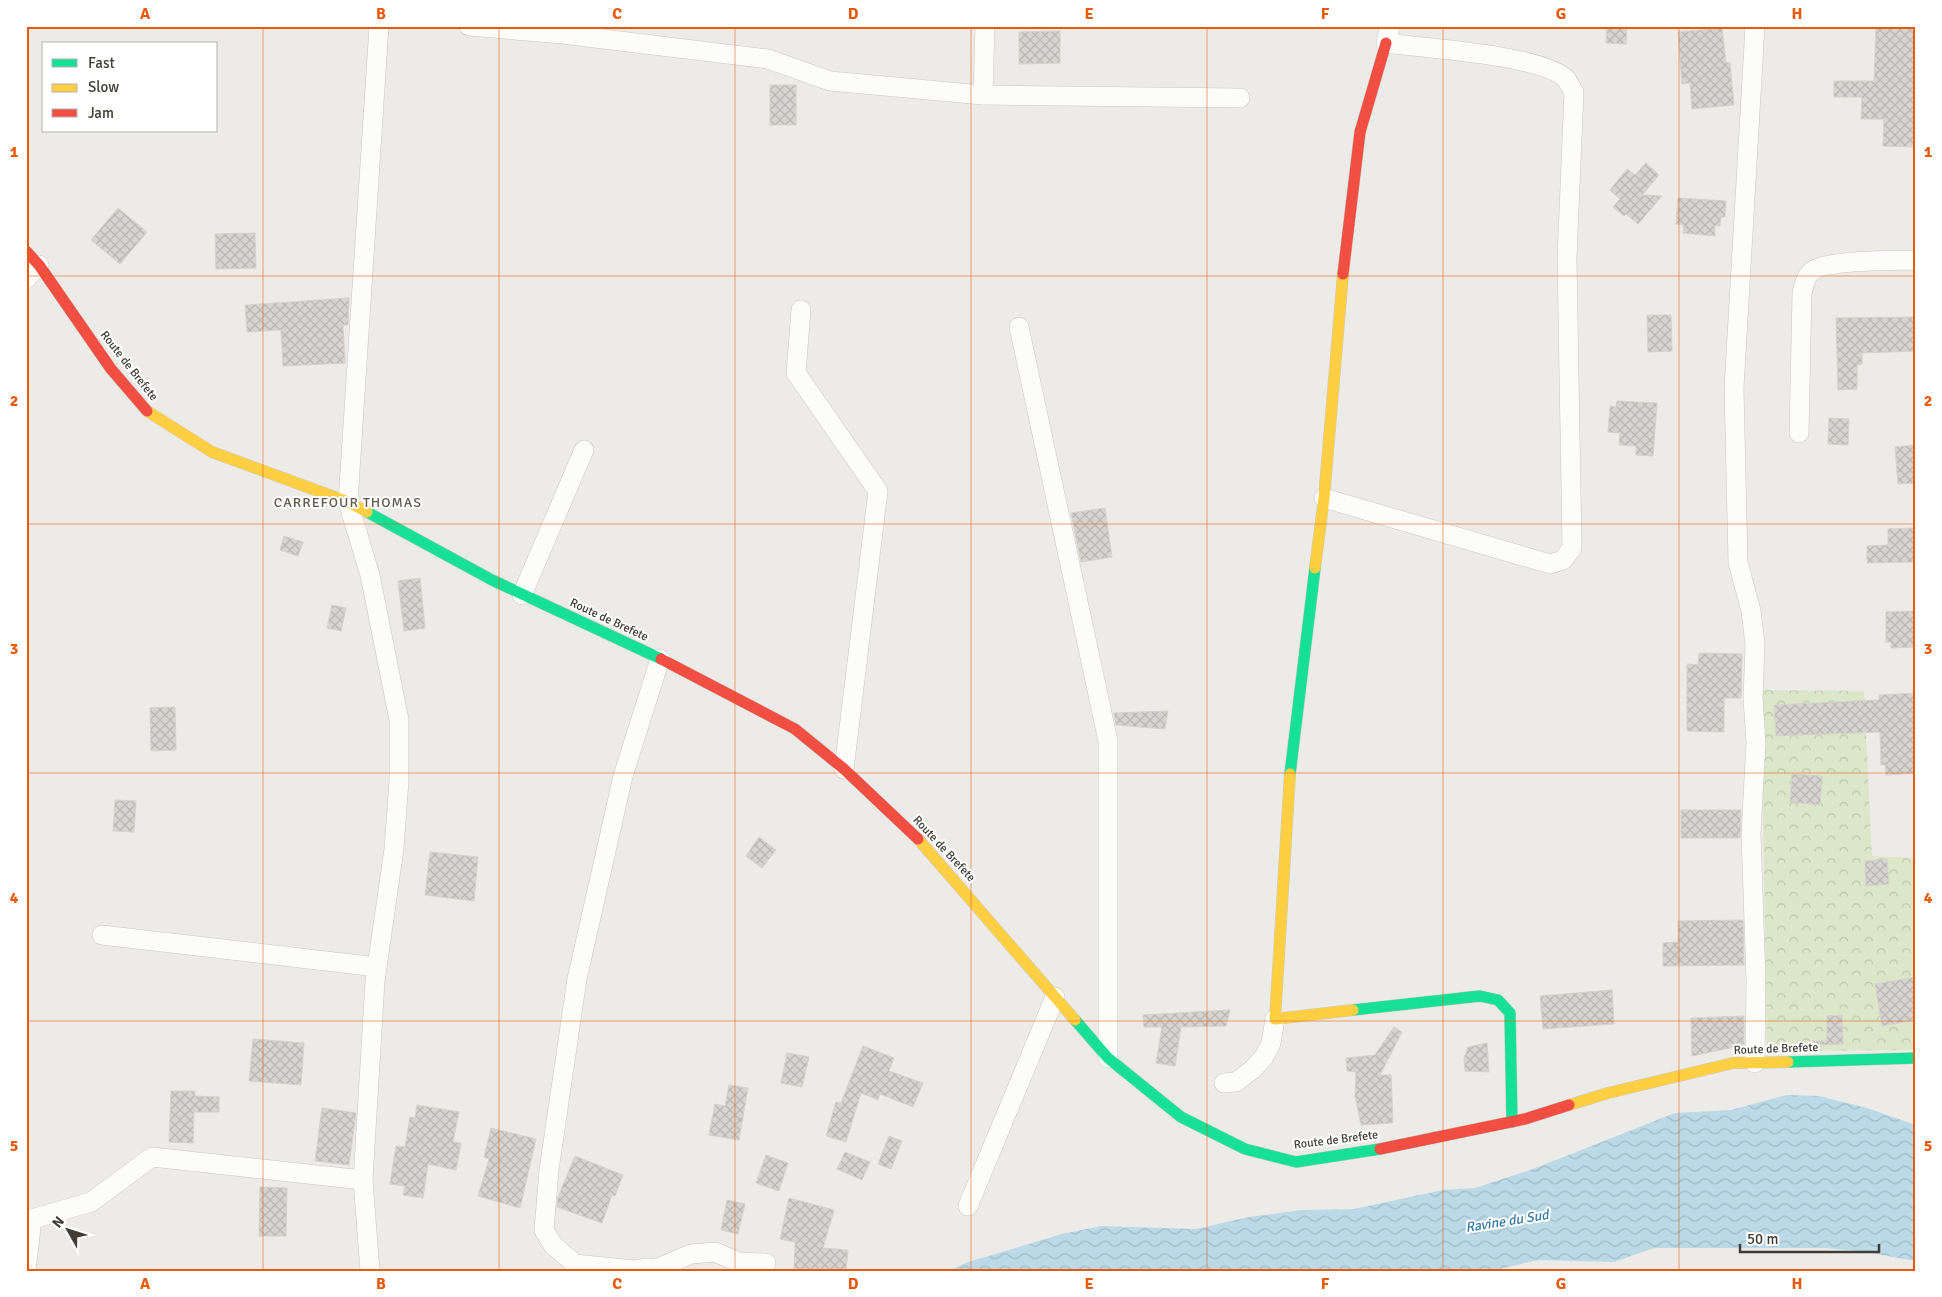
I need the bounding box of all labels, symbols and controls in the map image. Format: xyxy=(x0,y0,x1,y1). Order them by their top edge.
text: A xyxy=(140,4,151,24)
text: B xyxy=(376,4,386,24)
text: C xyxy=(612,4,622,24)
text: D xyxy=(848,4,859,24)
text: E xyxy=(1084,4,1094,24)
text: F xyxy=(1321,4,1330,24)
text: G xyxy=(1556,4,1566,24)
text: H xyxy=(1792,4,1802,24)
legend xyxy=(42,42,218,132)
text: Fast xyxy=(88,54,115,72)
text: Slow xyxy=(88,78,119,96)
text: Jam xyxy=(88,104,114,122)
text: 1 xyxy=(10,142,19,162)
text: 1 xyxy=(1924,142,1933,162)
street label: Route de Brefete xyxy=(97,328,161,404)
text: 2 xyxy=(10,391,18,411)
text: 2 xyxy=(1924,391,1932,411)
district label: CARREFOUR THOMAS xyxy=(274,494,422,511)
street label: Route de Brefete xyxy=(567,595,651,645)
text: 3 xyxy=(10,639,18,659)
text: 3 xyxy=(1924,639,1932,659)
street label: Route de Brefete xyxy=(910,813,978,885)
text: 4 xyxy=(10,888,19,908)
text: 4 xyxy=(1924,888,1933,908)
street label: Route de Brefete xyxy=(1733,1040,1819,1058)
street label: Route de Brefete xyxy=(1293,1127,1379,1153)
text: 5 xyxy=(10,1136,18,1156)
text: 5 xyxy=(1924,1136,1932,1156)
north arrow xyxy=(42,1204,92,1254)
water label: Ravine du Sud xyxy=(1464,1206,1551,1236)
text: N xyxy=(49,1213,68,1231)
scale bar xyxy=(1740,1222,1878,1254)
text: 50 m xyxy=(1747,1230,1778,1248)
text: A xyxy=(140,1274,151,1294)
text: B xyxy=(376,1274,386,1294)
text: C xyxy=(612,1274,622,1294)
text: D xyxy=(848,1274,859,1294)
text: E xyxy=(1084,1274,1094,1294)
text: F xyxy=(1321,1274,1330,1294)
text: G xyxy=(1556,1274,1566,1294)
text: H xyxy=(1792,1274,1802,1294)

